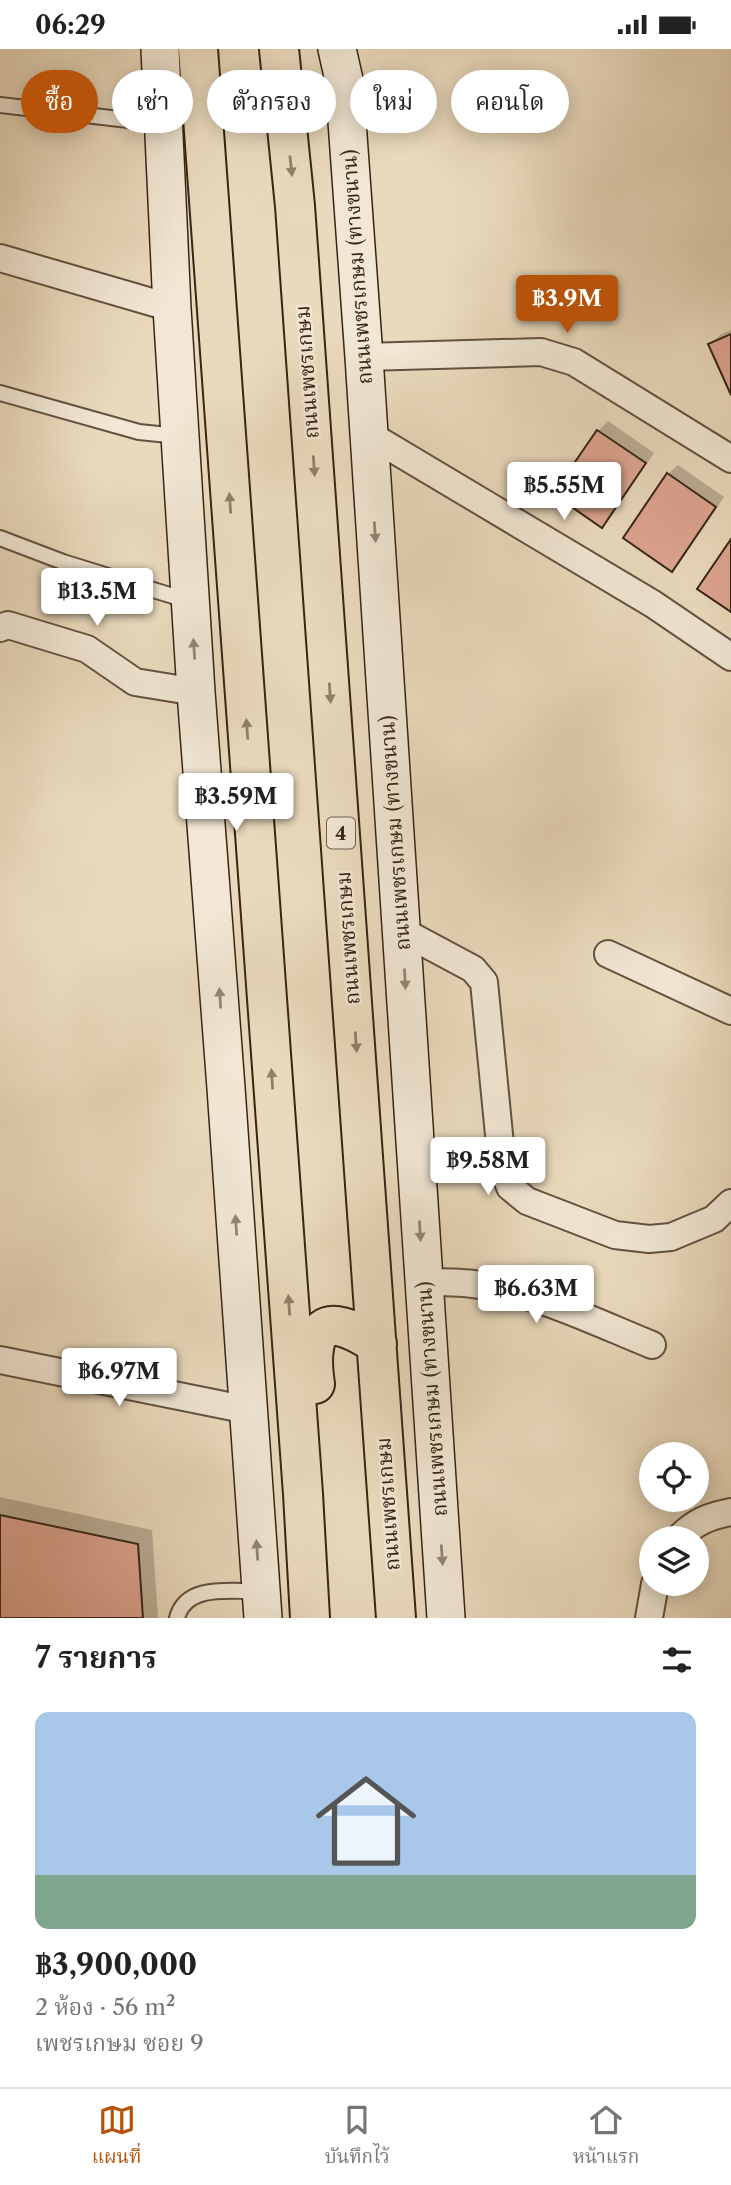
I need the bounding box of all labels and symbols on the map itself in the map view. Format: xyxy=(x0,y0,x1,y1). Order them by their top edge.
street label: ถนนเพชรเกษม (ทางขนาน) xyxy=(336,149,377,385)
one-way arrow xyxy=(286,155,297,177)
pin: ฿3.9M xyxy=(518,275,616,335)
street label: ถนนเพชรเกษม xyxy=(289,304,324,440)
one-way arrow xyxy=(309,455,320,477)
pin: ฿5.55M xyxy=(507,463,621,522)
one-way arrow xyxy=(224,491,235,513)
one-way arrow xyxy=(370,521,381,543)
pin: ฿13.5M xyxy=(40,569,154,628)
one-way arrow xyxy=(188,638,199,660)
one-way arrow xyxy=(325,682,336,704)
street label: ถนนเพชรเกษม (ทางขนาน) xyxy=(374,715,415,951)
one-way arrow xyxy=(241,718,252,740)
pin: ฿3.59M xyxy=(179,773,293,833)
road number: 4 xyxy=(327,817,355,849)
street label: ถนนเพชรเกษม xyxy=(330,870,365,1006)
one-way arrow xyxy=(399,968,410,990)
one-way arrow xyxy=(214,987,225,1009)
one-way arrow xyxy=(350,1031,361,1053)
one-way arrow xyxy=(266,1067,277,1089)
pin: ฿9.58M xyxy=(431,1137,545,1197)
one-way arrow xyxy=(230,1214,241,1236)
one-way arrow xyxy=(415,1220,426,1242)
pin: ฿6.63M xyxy=(479,1265,593,1325)
street label: ถนนเพชรเกษม (ทางขนาน) xyxy=(411,1281,452,1517)
one-way arrow xyxy=(283,1294,294,1316)
pin: ฿6.97M xyxy=(62,1349,176,1408)
street label: ถนนเพชรเกษม xyxy=(370,1436,405,1572)
one-way arrow xyxy=(252,1539,263,1561)
one-way arrow xyxy=(437,1544,448,1566)

